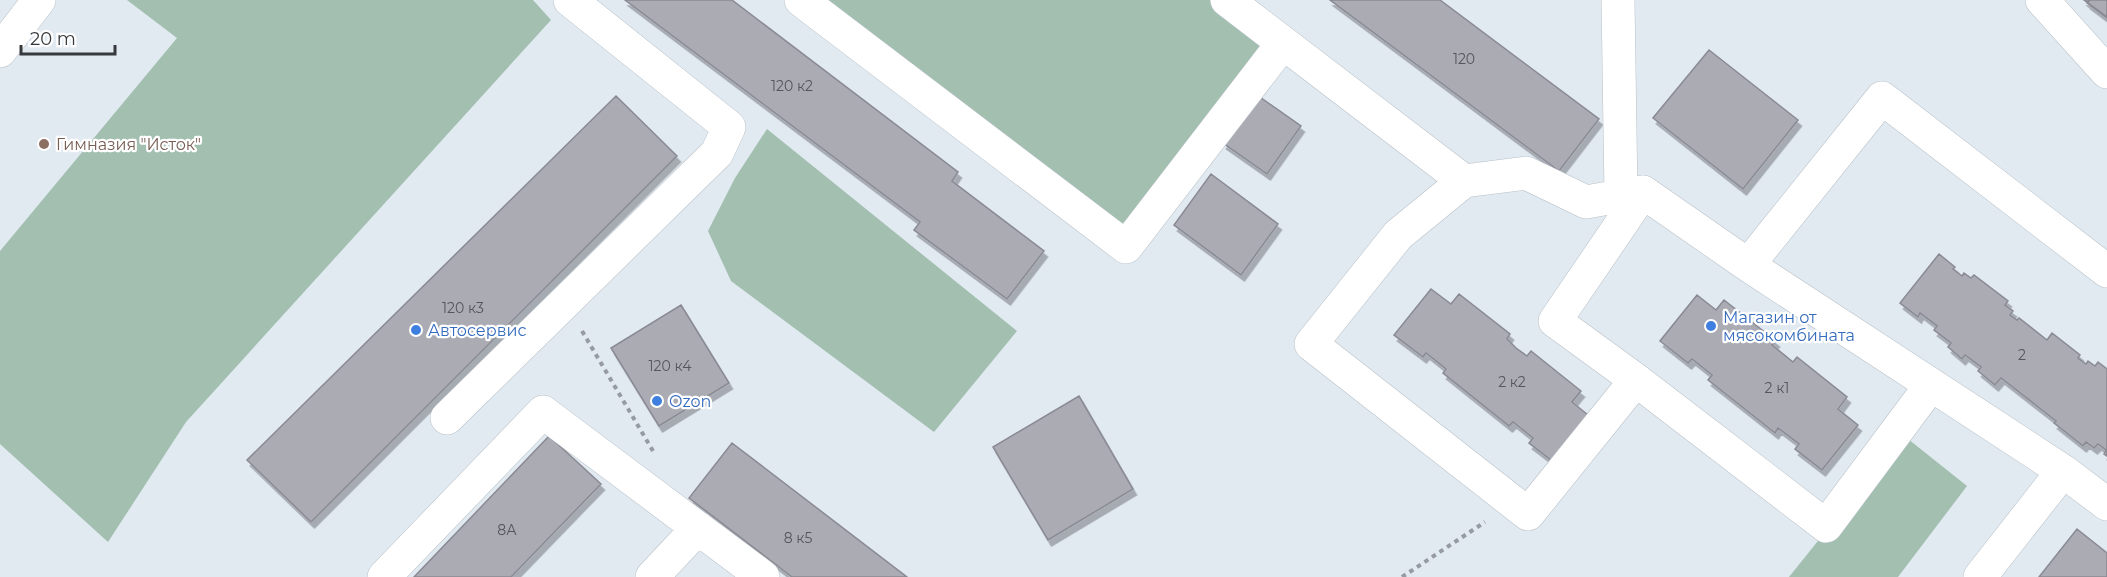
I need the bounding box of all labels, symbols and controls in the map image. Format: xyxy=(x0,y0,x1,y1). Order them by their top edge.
scale bar xyxy=(21,18,116,56)
text: 20 m xyxy=(30,28,76,50)
house number: 120 xyxy=(1453,50,1475,68)
house number: 120 к2 xyxy=(771,77,813,95)
place label: Гимназия "Исток" xyxy=(56,135,201,154)
marker: Гимназия "Исток" xyxy=(37,137,51,151)
house number: 120 к3 xyxy=(442,299,484,317)
place label: Магазин от мясокомбината xyxy=(1723,308,1855,345)
marker: Магазин от мясокомбината xyxy=(1704,319,1718,333)
place label: Автосервис xyxy=(428,321,526,340)
marker: Автосервис xyxy=(409,323,423,337)
house number: 2 xyxy=(2018,346,2026,364)
house number: 120 к4 xyxy=(649,357,692,375)
house number: 2 к2 xyxy=(1498,373,1526,391)
house number: 2 к1 xyxy=(1765,379,1789,397)
place label: Ozon xyxy=(669,392,711,411)
marker: Ozon xyxy=(650,394,664,408)
house number: 8А xyxy=(497,521,517,539)
house number: 8 к5 xyxy=(784,529,812,547)

